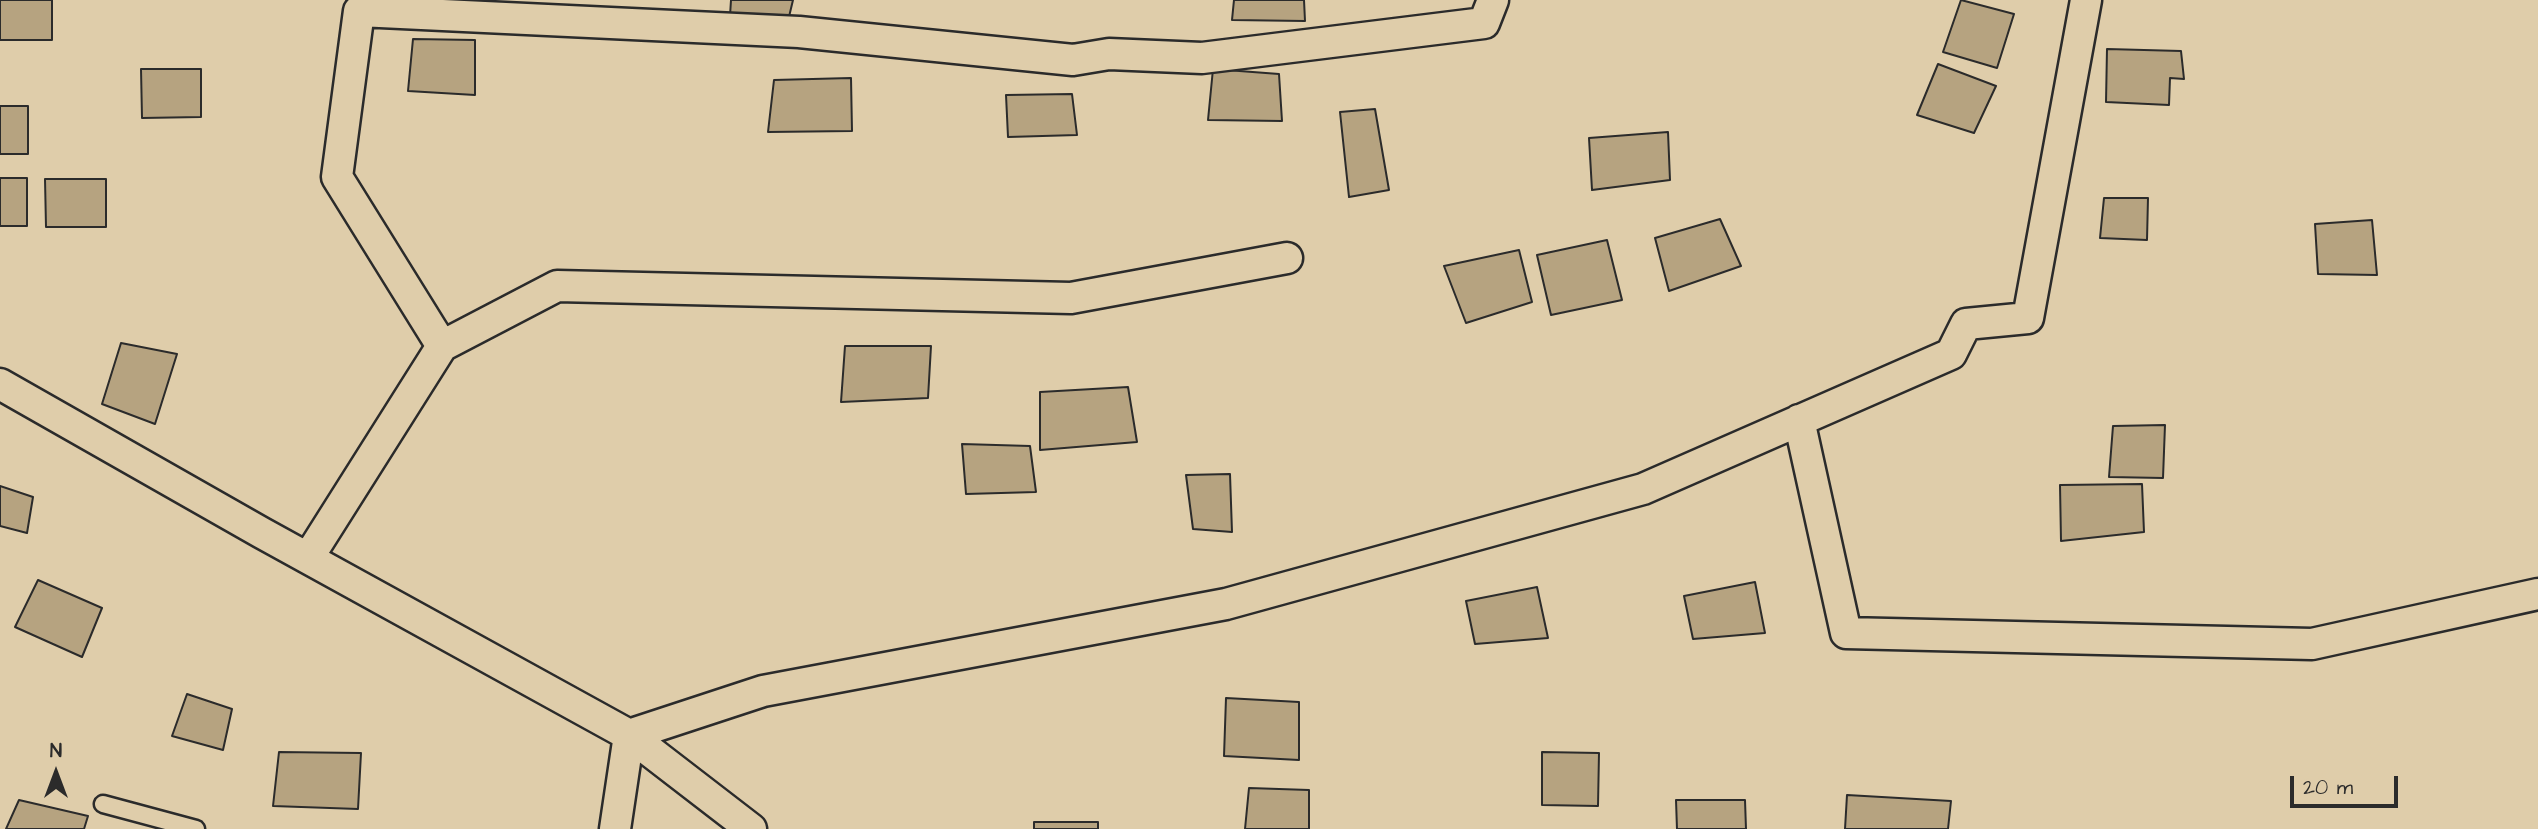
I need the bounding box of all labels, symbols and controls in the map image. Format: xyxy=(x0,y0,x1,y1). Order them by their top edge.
north arrow xyxy=(21,738,91,808)
text: N xyxy=(50,738,62,765)
scale bar xyxy=(2293,762,2402,806)
text: 20 m xyxy=(2303,773,2353,802)

